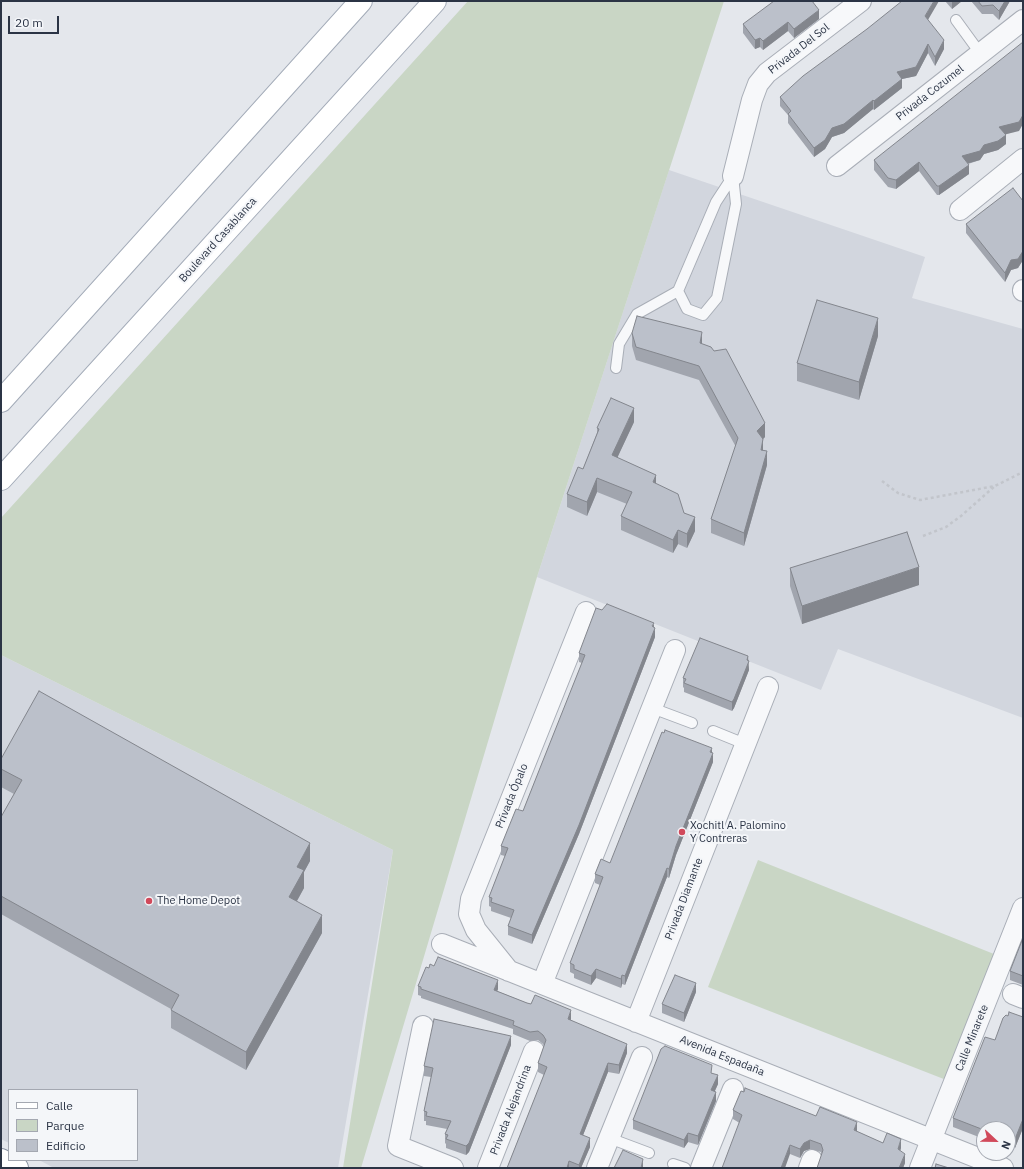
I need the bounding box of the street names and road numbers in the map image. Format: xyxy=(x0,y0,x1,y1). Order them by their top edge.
street label: Privada Del Sol xyxy=(766,21,832,77)
street label: Privada Cozumel xyxy=(894,62,966,124)
street label: Boulevard Casablanca xyxy=(176,195,260,285)
street label: Privada Ópalo xyxy=(493,762,531,830)
street label: Privada Diamante xyxy=(662,856,706,942)
street label: Calle Minarete xyxy=(953,1003,991,1073)
street label: Avenida Espadaña xyxy=(678,1033,766,1079)
street label: Privada Alejandrina xyxy=(488,1063,534,1157)

